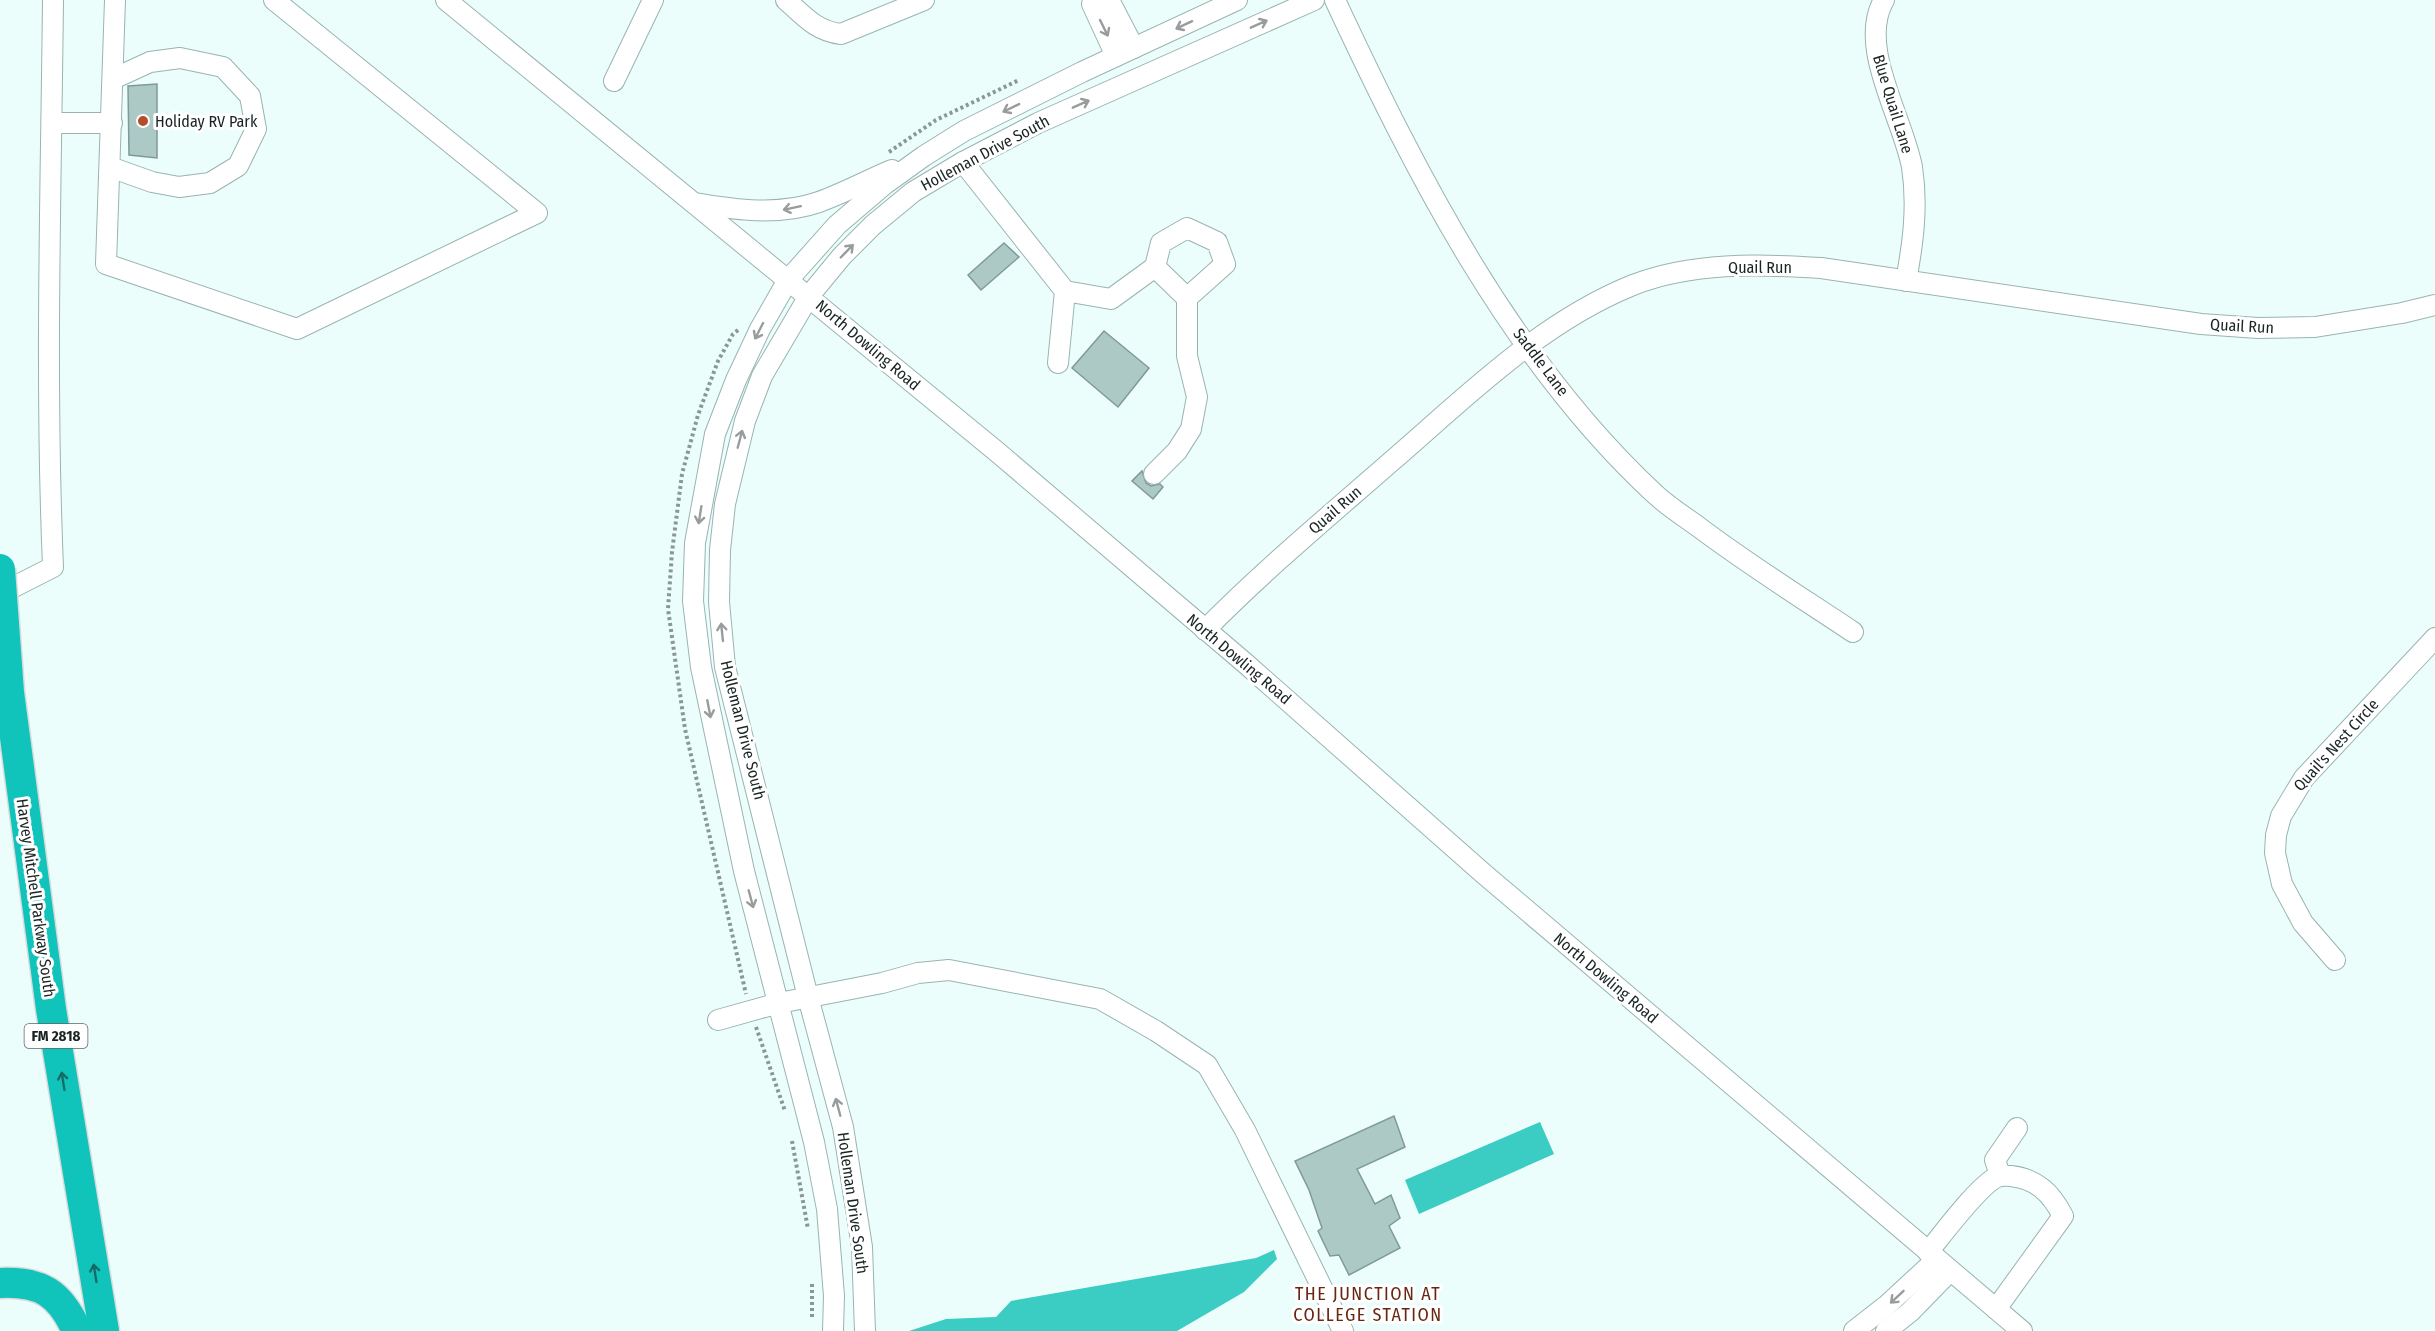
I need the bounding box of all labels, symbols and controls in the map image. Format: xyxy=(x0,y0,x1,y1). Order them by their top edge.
one-way arrow xyxy=(1249,18,1267,30)
one-way arrow xyxy=(1098,19,1110,37)
one-way arrow xyxy=(1176,19,1194,31)
street label: Blue Quail Lane xyxy=(1869,52,1917,156)
one-way arrow xyxy=(1071,98,1089,109)
one-way arrow xyxy=(1003,103,1021,115)
street label: Holleman Drive South xyxy=(918,111,1052,195)
place label: Holiday RV Park xyxy=(155,112,258,131)
marker: Holiday RV Park xyxy=(136,114,150,128)
one-way arrow xyxy=(783,202,802,214)
one-way arrow xyxy=(839,244,854,259)
street label: Quail Run xyxy=(1728,258,1792,277)
street label: North Dowling Road xyxy=(812,296,924,394)
street label: Quail Run xyxy=(2210,315,2274,337)
one-way arrow xyxy=(753,322,765,340)
street label: Saddle Lane xyxy=(1509,324,1573,400)
one-way arrow xyxy=(735,430,747,449)
street label: Quail Run xyxy=(1305,482,1365,538)
one-way arrow xyxy=(694,505,705,525)
street label: North Dowling Road xyxy=(1183,610,1295,708)
one-way arrow xyxy=(716,623,727,643)
street label: Holleman Drive South xyxy=(717,658,769,802)
street label: Quail's Nest Circle xyxy=(2290,695,2382,795)
one-way arrow xyxy=(704,698,715,718)
street label: Harvey Mitchell Parkway South xyxy=(13,798,59,998)
one-way arrow xyxy=(746,889,758,908)
street label: North Dowling Road xyxy=(1550,929,1662,1027)
road number: FM 2818 xyxy=(25,1024,88,1048)
one-way arrow xyxy=(57,1072,68,1091)
one-way arrow xyxy=(832,1098,843,1117)
street label: Holleman Drive South xyxy=(834,1131,872,1275)
one-way arrow xyxy=(89,1264,100,1284)
district label: THE JUNCTION AT COLLEGE STATION xyxy=(1293,1283,1443,1326)
one-way arrow xyxy=(1890,1290,1905,1304)

